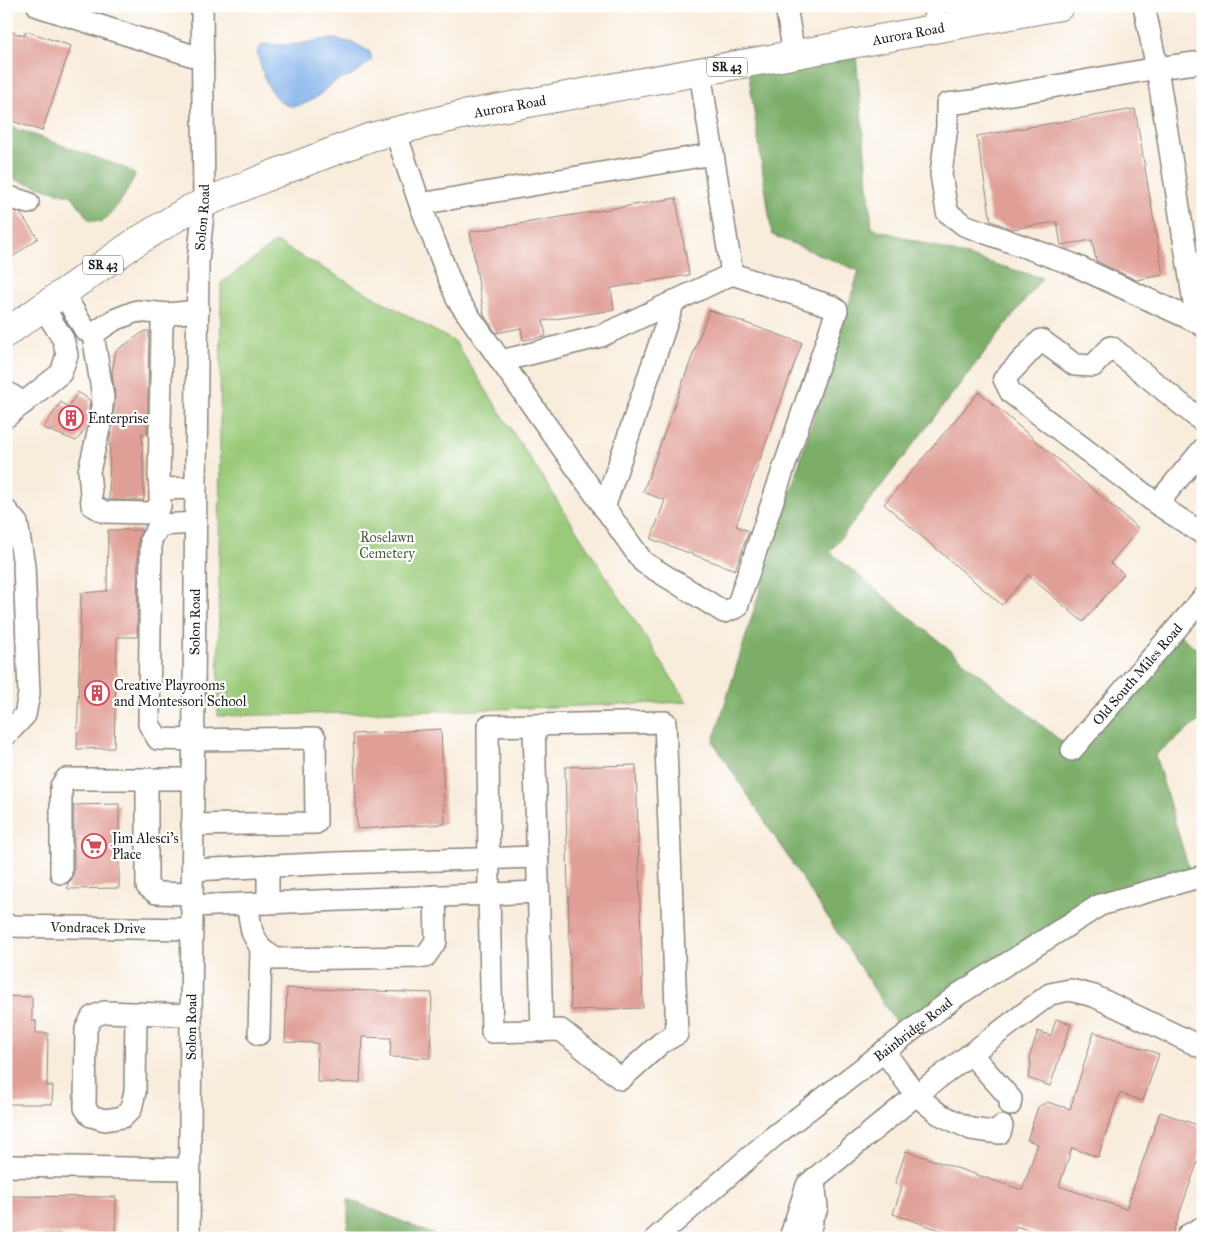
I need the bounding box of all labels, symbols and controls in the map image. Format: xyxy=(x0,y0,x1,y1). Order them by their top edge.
street label: Aurora Road xyxy=(870,19,946,49)
road number: SR 43 xyxy=(707,58,747,76)
street label: Aurora Road xyxy=(471,92,547,122)
street label: Solon Road xyxy=(191,184,213,251)
road number: SR 43 xyxy=(83,256,123,274)
building icon: Enterprise xyxy=(58,405,84,431)
place label: Enterprise xyxy=(88,410,149,427)
park label: Roselawn Cemetery xyxy=(359,529,415,562)
street label: Solon Road xyxy=(186,589,204,655)
street label: Old South Miles Road xyxy=(1089,620,1186,729)
place label: Creative Playrooms and Montessori School xyxy=(114,677,247,710)
building icon: Creative Playrooms and Montessori School xyxy=(84,680,110,706)
place label: Jim Alesci's Place xyxy=(110,830,179,863)
supermarket icon: Jim Alesci's Place xyxy=(81,833,107,859)
street label: Vondracek Drive xyxy=(49,919,146,937)
street label: Solon Road xyxy=(183,994,200,1060)
street label: Bainbridge Road xyxy=(870,994,956,1065)

